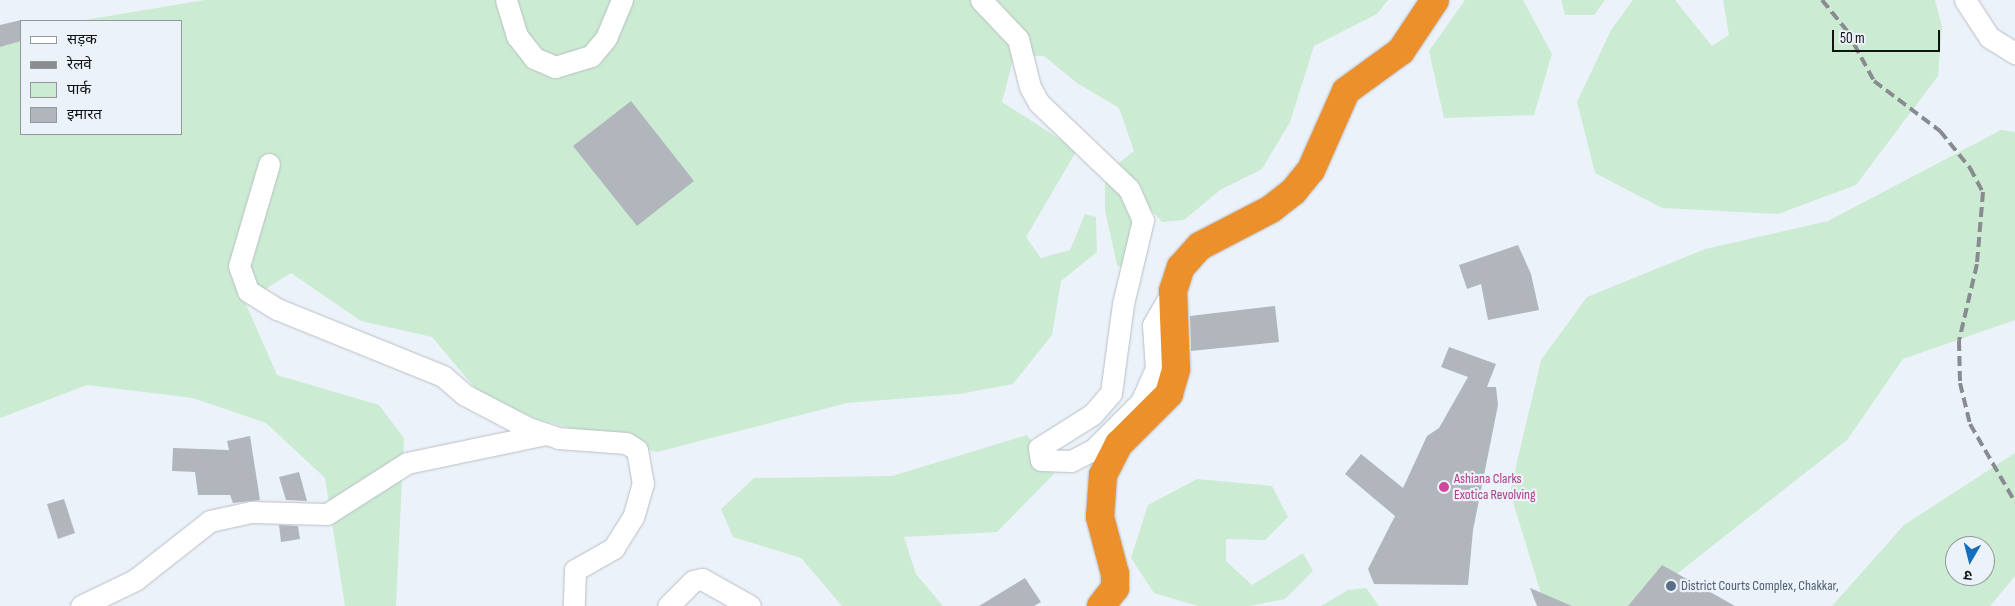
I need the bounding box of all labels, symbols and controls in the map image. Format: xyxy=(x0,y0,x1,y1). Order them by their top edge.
legend xyxy=(20,20,182,135)
scale bar xyxy=(1835,20,1942,52)
text: 50 m xyxy=(1840,29,1865,48)
text: सड़क xyxy=(67,30,97,49)
text: रेलवे xyxy=(67,55,92,74)
text: पार्क xyxy=(67,80,91,99)
text: इमारत xyxy=(67,105,102,124)
place label: Ashiana Clarks Exotica Revolving xyxy=(1454,471,1536,504)
marker: Ashiana Clarks Exotica Revolving xyxy=(1438,481,1450,493)
north arrow xyxy=(1945,536,1995,586)
text: उ xyxy=(1963,566,1973,584)
place label: District Courts Complex, Chakkar, xyxy=(1681,578,1839,594)
marker: District Courts Complex, Chakkar, xyxy=(1665,580,1677,592)

